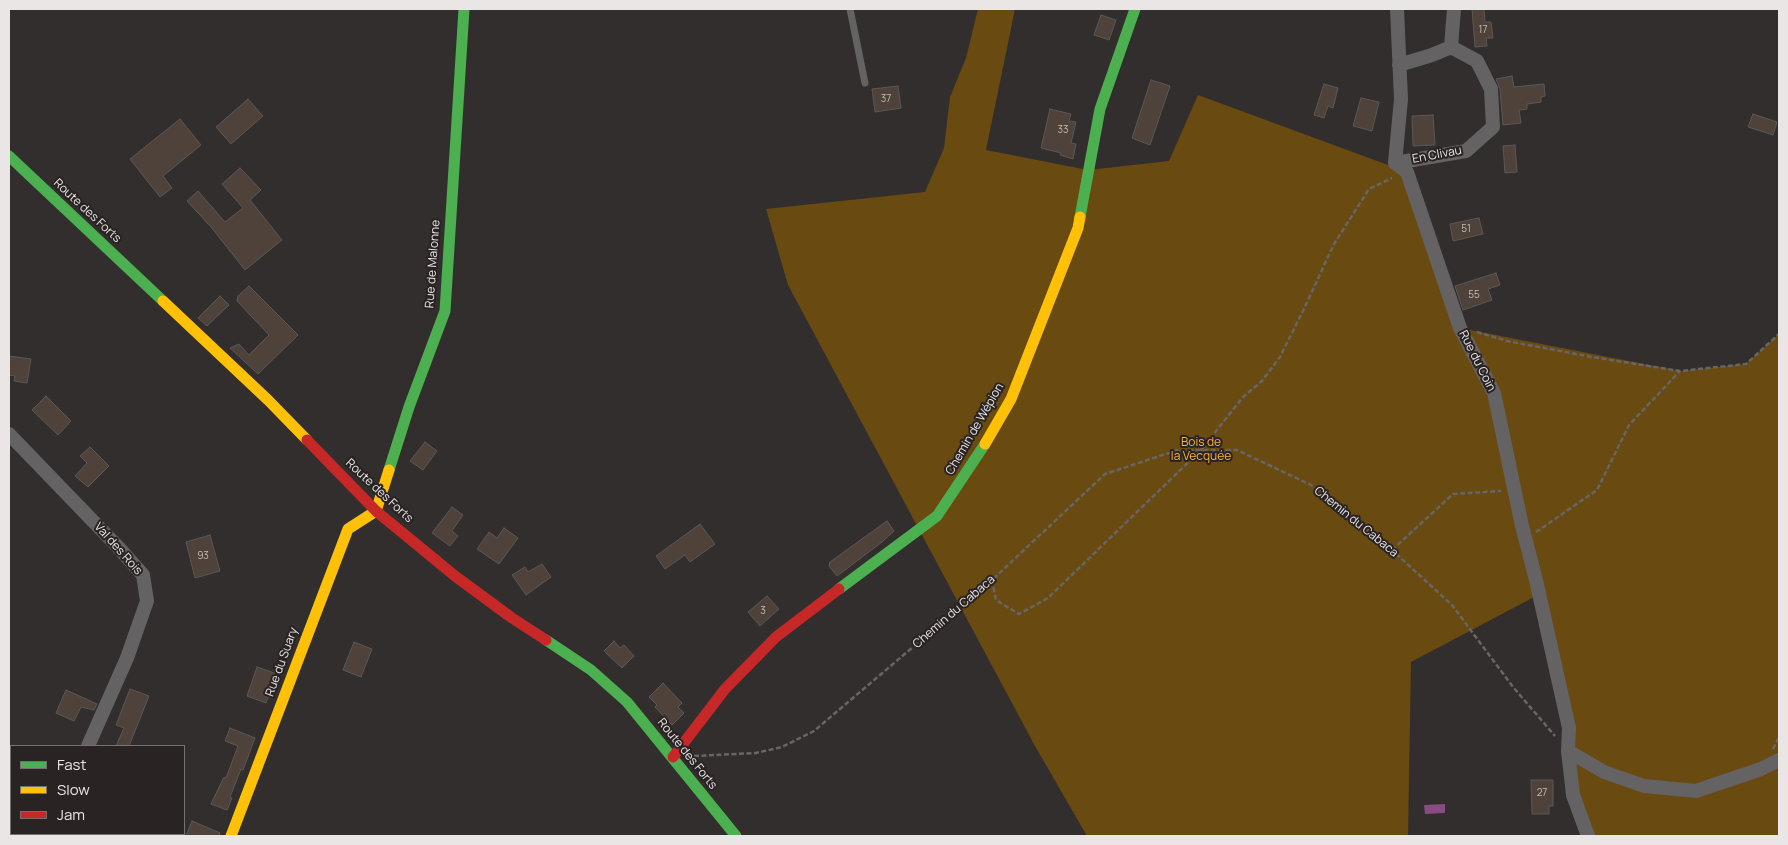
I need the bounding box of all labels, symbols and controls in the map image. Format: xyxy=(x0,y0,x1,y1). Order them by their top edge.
house number: 17 xyxy=(1479,24,1487,36)
house number: 37 xyxy=(881,93,891,105)
house number: 33 xyxy=(1057,124,1069,136)
street label: En Clivau xyxy=(1411,143,1463,167)
street label: Route des Forts xyxy=(50,176,124,246)
street label: Rue de Malonne xyxy=(423,219,443,309)
house number: 51 xyxy=(1461,223,1471,235)
house number: 55 xyxy=(1468,289,1480,301)
street label: Rue du Coin xyxy=(1456,328,1498,394)
street label: Chemin de Wépion xyxy=(943,381,1007,477)
park label: Bois de la Vecquée xyxy=(1171,436,1231,464)
street label: Route des Forts xyxy=(342,456,416,526)
street label: Chemin du Cabaca xyxy=(1311,484,1401,560)
street label: Val des Rois xyxy=(91,520,145,578)
house number: 93 xyxy=(197,550,209,562)
street label: Chemin du Cabaca xyxy=(910,572,998,652)
house number: 3 xyxy=(760,605,766,617)
street label: Rue du Suary xyxy=(263,625,301,699)
street label: Route des Forts xyxy=(654,716,720,792)
legend xyxy=(10,745,185,835)
text: Fast xyxy=(57,754,86,775)
text: Slow xyxy=(57,779,90,800)
house number: 27 xyxy=(1537,787,1547,799)
text: Jam xyxy=(57,804,85,825)

